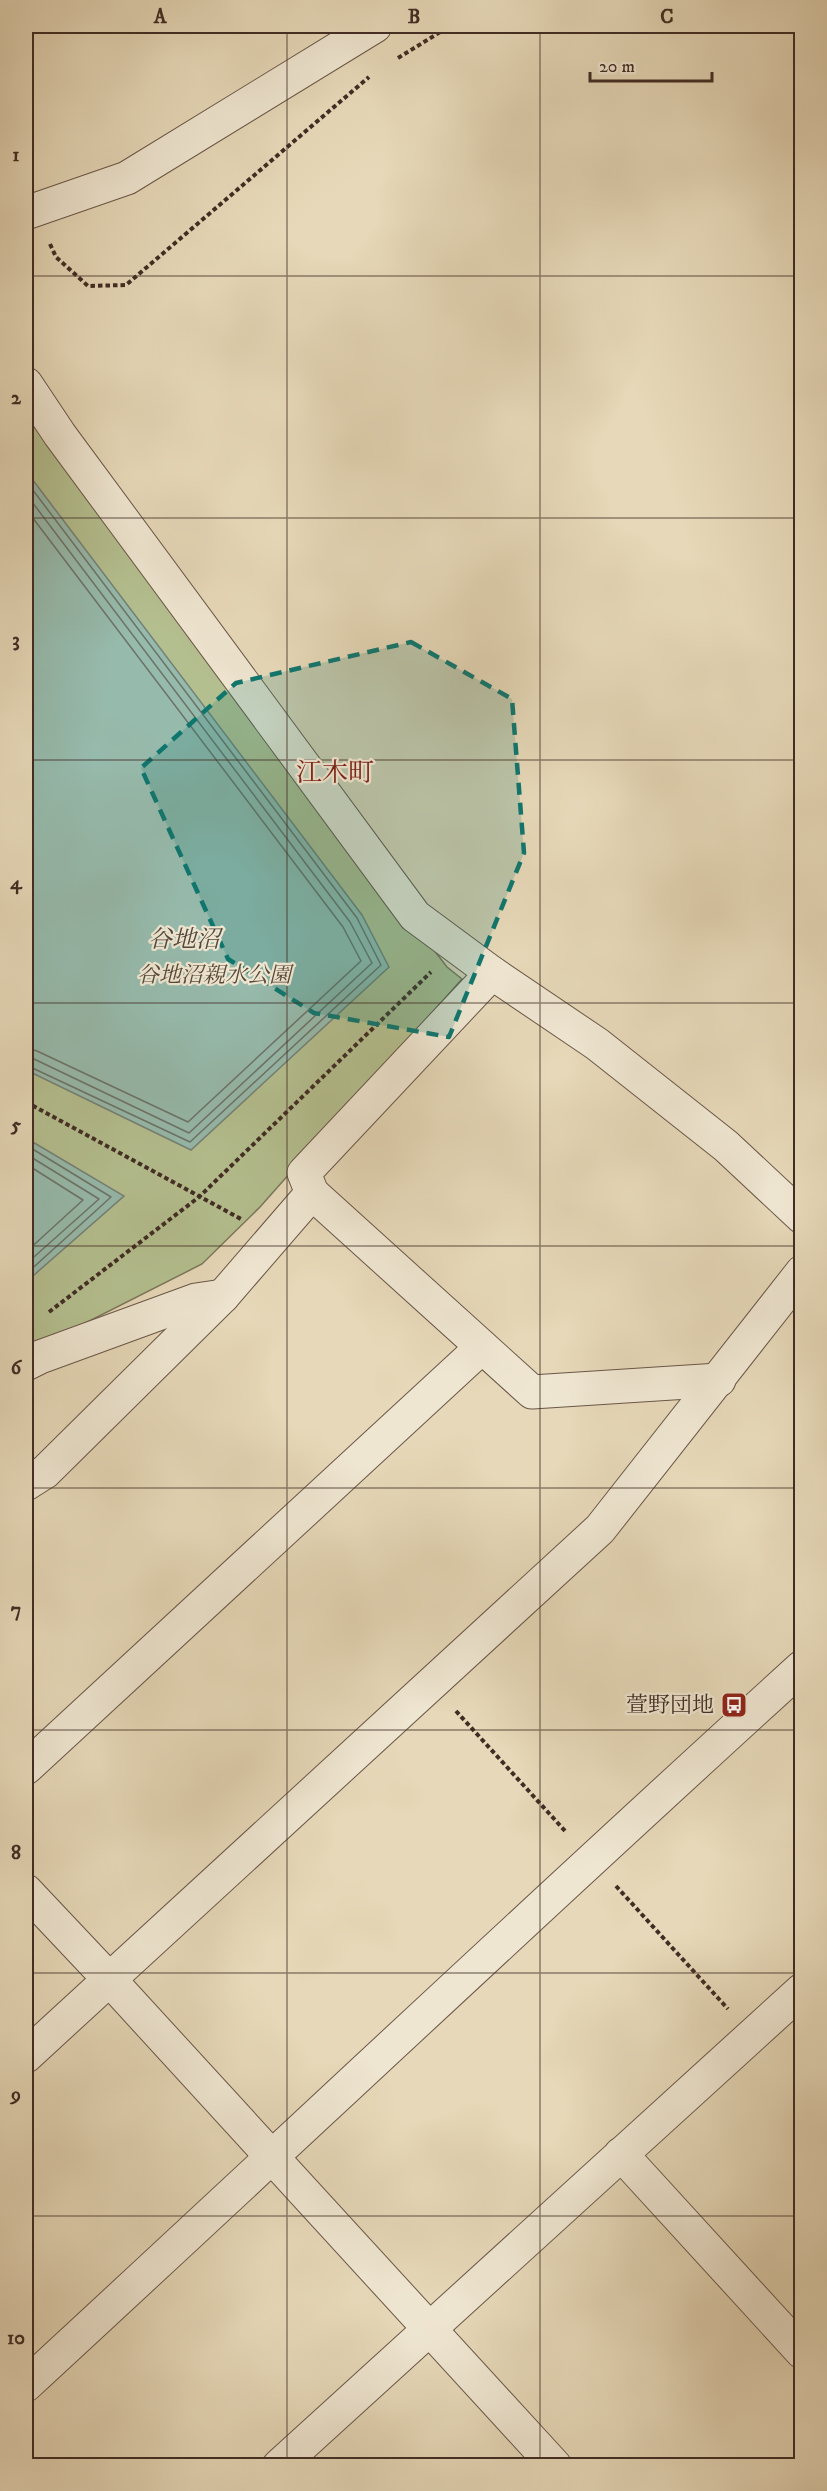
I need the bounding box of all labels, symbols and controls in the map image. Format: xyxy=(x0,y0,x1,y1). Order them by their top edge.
text: A xyxy=(153,5,168,30)
text: B xyxy=(408,5,420,30)
text: C xyxy=(660,5,674,30)
scale bar xyxy=(590,45,712,83)
text: 20 m xyxy=(599,56,635,78)
text: 1 xyxy=(12,143,20,168)
text: 2 xyxy=(11,386,22,411)
text: 3 xyxy=(12,628,20,653)
district label: 江木町 xyxy=(296,757,374,790)
text: 4 xyxy=(10,871,23,896)
water label: 谷地沼 xyxy=(148,925,224,955)
park label: 谷地沼親水公園 xyxy=(137,962,294,989)
text: 5 xyxy=(10,1113,21,1138)
text: 6 xyxy=(11,1356,23,1381)
text: 7 xyxy=(11,1598,21,1623)
bus stop icon: 萱野団地 xyxy=(719,1690,749,1720)
place label: 萱野団地 xyxy=(626,1692,714,1719)
text: 8 xyxy=(11,1841,21,1866)
text: 9 xyxy=(9,2083,21,2108)
text: 10 xyxy=(7,2326,25,2351)

